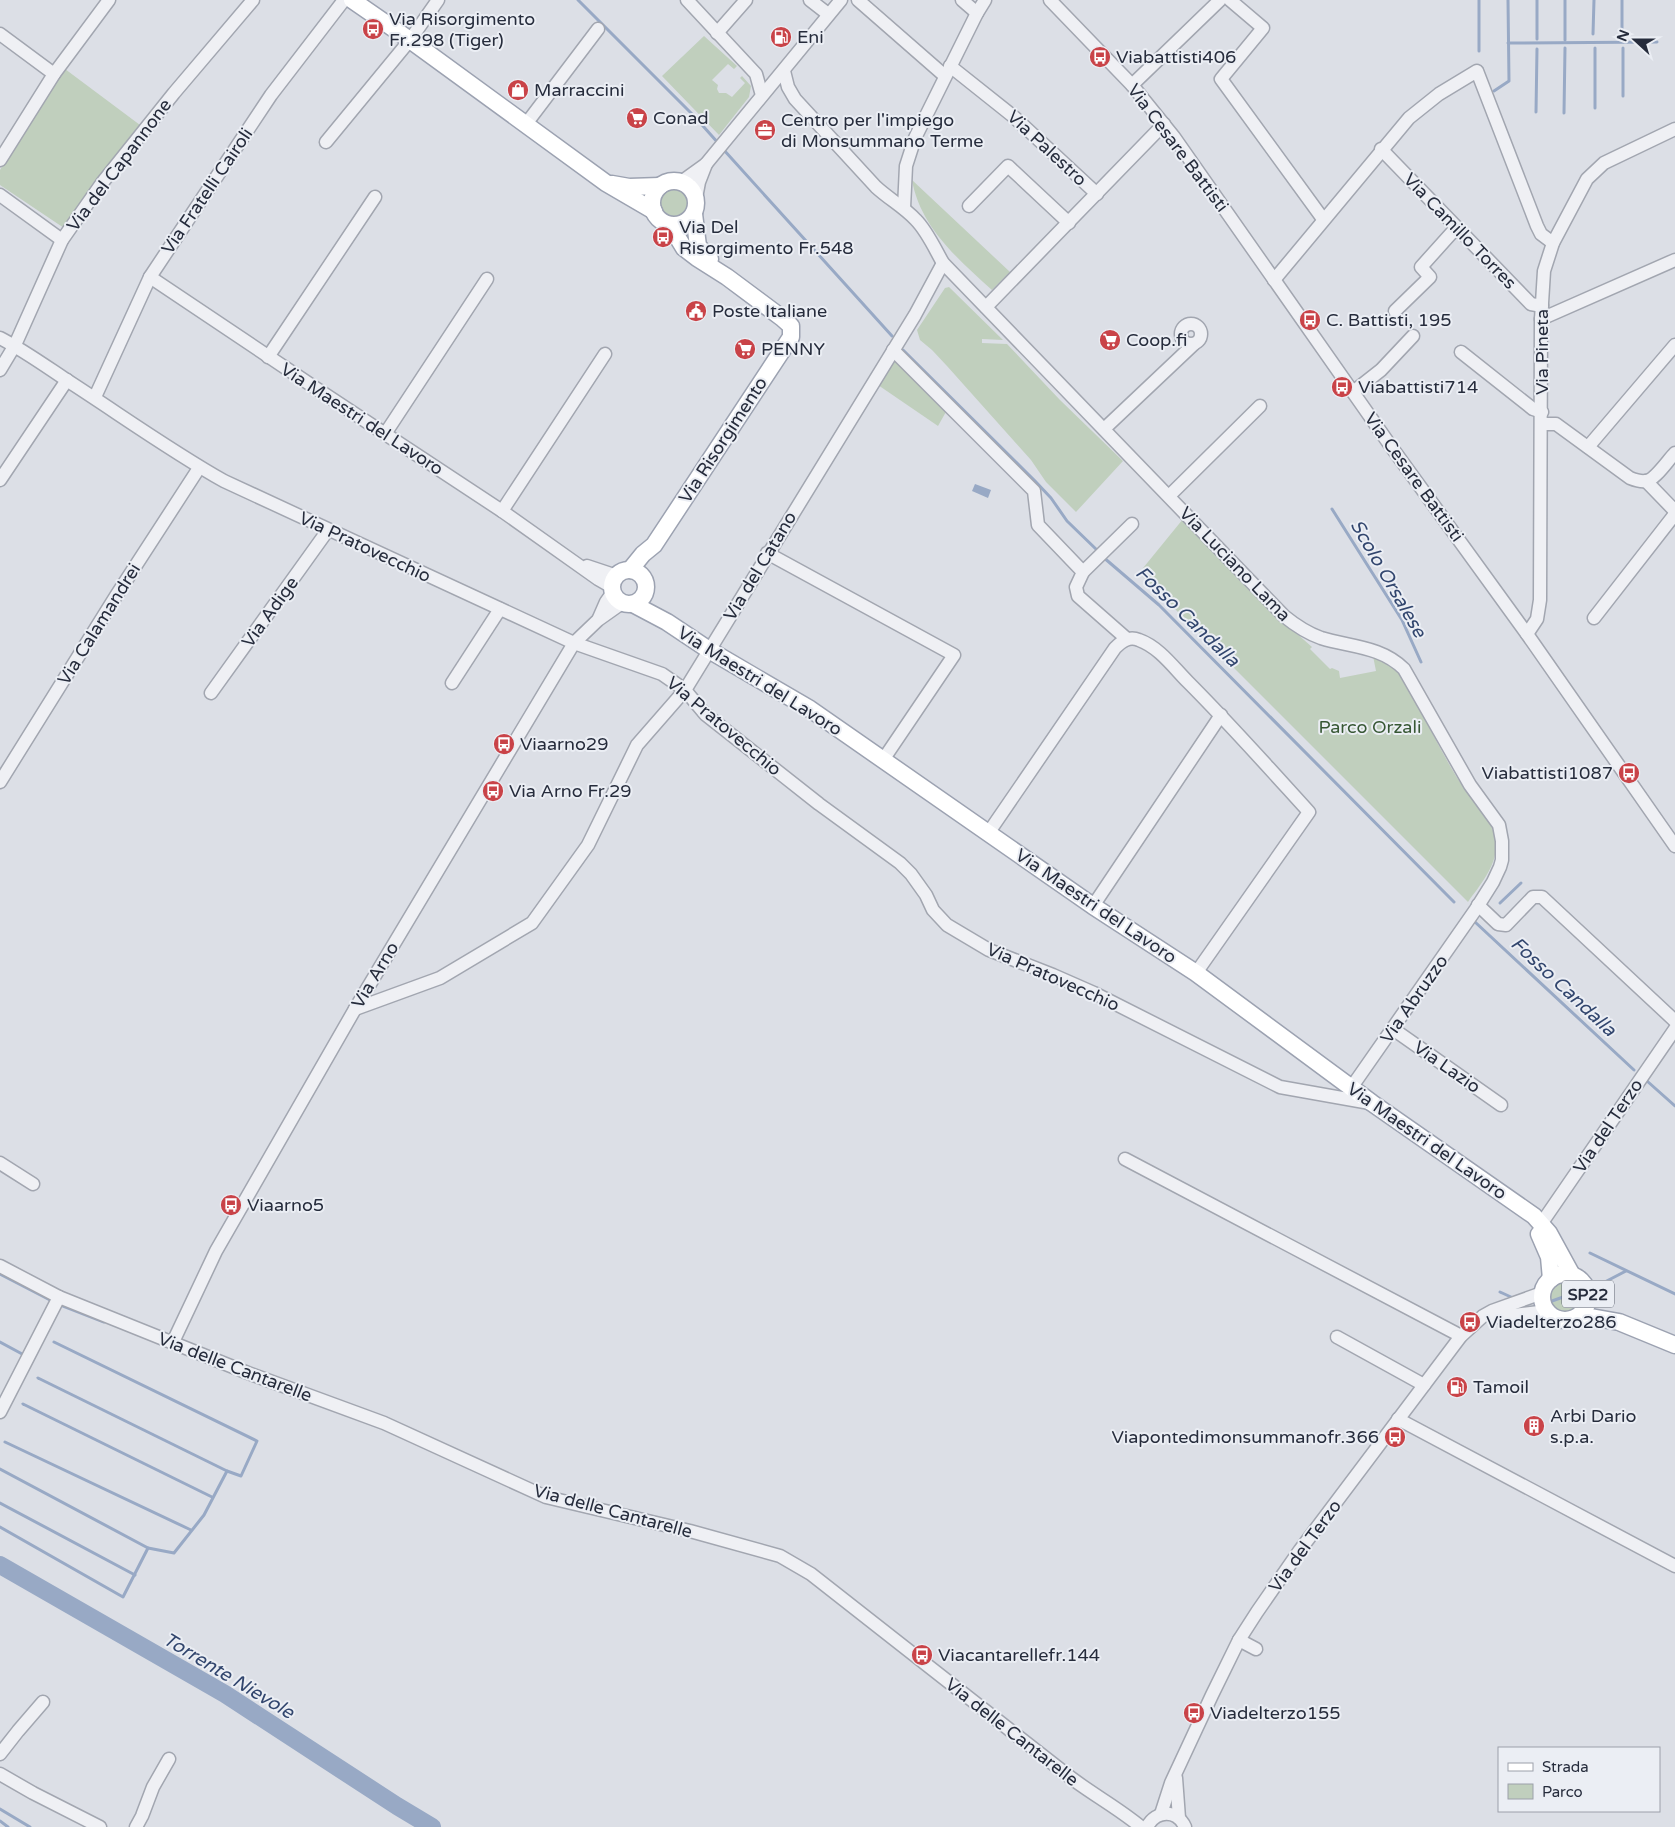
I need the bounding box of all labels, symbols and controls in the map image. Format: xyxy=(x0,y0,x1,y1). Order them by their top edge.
place label: Via Risorgimento Fr.298 (Tiger) xyxy=(389,8,535,51)
north arrow xyxy=(1610,15,1660,65)
bus stop icon: Via Risorgimento Fr.298 (Tiger) xyxy=(361,17,385,41)
fuel station icon: Eni xyxy=(769,25,793,49)
place label: Eni xyxy=(797,26,824,48)
text: N xyxy=(1613,27,1633,44)
bus stop icon: Viabattisti406 xyxy=(1088,45,1112,69)
place label: Viabattisti406 xyxy=(1116,46,1236,68)
shop icon: Marraccini xyxy=(506,78,530,102)
place label: Marraccini xyxy=(534,79,624,101)
street label: Via Cesare Battisti xyxy=(1123,80,1233,216)
street label: Via del Capannone xyxy=(62,94,176,236)
supermarket icon: Conad xyxy=(625,106,649,130)
street label: Via Palestro xyxy=(1003,106,1091,191)
place label: Conad xyxy=(653,107,709,129)
place label: Centro per l'impiego di Monsummano Terme xyxy=(781,109,984,152)
office icon: Centro per l'impiego di Monsummano Terme xyxy=(753,118,777,142)
street label: Via Fratelli Cairoli xyxy=(157,124,257,258)
street label: Via Camillo Torres xyxy=(1399,168,1521,294)
place label: Via Del Risorgimento Fr.548 xyxy=(679,216,854,259)
bus stop icon: Via Del Risorgimento Fr.548 xyxy=(651,225,675,249)
public building icon: Poste Italiane xyxy=(684,299,708,323)
place label: Poste Italiane xyxy=(712,300,827,322)
bus stop icon: C. Battisti, 195 xyxy=(1298,308,1322,332)
place label: C. Battisti, 195 xyxy=(1326,309,1452,331)
street label: Via Pineta xyxy=(1531,309,1553,395)
supermarket icon: Coop.fi xyxy=(1098,328,1122,352)
place label: Coop.fi xyxy=(1126,329,1187,351)
supermarket icon: PENNY xyxy=(733,337,757,361)
place label: PENNY xyxy=(761,338,825,360)
street label: Via Maestri del Lavoro xyxy=(276,358,448,480)
street label: Via Risorgimento xyxy=(674,373,772,507)
bus stop icon: Viabattisti714 xyxy=(1330,375,1354,399)
place label: Viabattisti714 xyxy=(1358,376,1478,398)
street label: Via Cesare Battisti xyxy=(1360,408,1468,546)
street label: Via Luciano Lama xyxy=(1175,502,1295,626)
street label: Via Pratovecchio xyxy=(296,507,435,587)
street label: Via del Catano xyxy=(719,507,801,625)
water label: Scolo Orsalese xyxy=(1346,516,1431,642)
street label: Via Calamandrei xyxy=(53,559,145,689)
water label: Fosso Candalla xyxy=(1131,562,1245,673)
street label: Via Adige xyxy=(237,572,303,652)
street label: Via Maestri del Lavoro xyxy=(674,621,846,741)
street label: Via Pratovecchio xyxy=(662,672,786,780)
park label: Parco Orzali xyxy=(1319,716,1421,738)
bus stop icon: Viaarno29 xyxy=(492,732,516,756)
place label: Viaarno29 xyxy=(520,733,608,755)
bus stop icon: Viabattisti1087 xyxy=(1617,761,1641,785)
place label: Viabattisti1087 xyxy=(1481,762,1613,784)
bus stop icon: Via Arno Fr.29 xyxy=(481,779,505,803)
place label: Via Arno Fr.29 xyxy=(509,780,632,802)
street label: Via Maestri del Lavoro xyxy=(1011,844,1181,968)
water label: Fosso Candalla xyxy=(1506,933,1621,1042)
street label: Via Arno xyxy=(347,938,403,1012)
street label: Via Pratovecchio xyxy=(983,938,1123,1016)
street label: Via Abruzzo xyxy=(1375,950,1453,1047)
street label: Via Lazio xyxy=(1409,1036,1485,1098)
street label: Via del Terzo xyxy=(1568,1075,1648,1177)
street label: Via Maestri del Lavoro xyxy=(1343,1078,1511,1204)
bus stop icon: Viaarno5 xyxy=(219,1193,243,1217)
place label: Viaarno5 xyxy=(247,1194,324,1216)
road number: SP22 xyxy=(1562,1280,1614,1308)
bus stop icon: Viadelterzo286 xyxy=(1458,1310,1482,1334)
place label: Viadelterzo286 xyxy=(1486,1311,1617,1333)
street label: Via delle Cantarelle xyxy=(155,1327,315,1407)
fuel station icon: Tamoil xyxy=(1445,1375,1469,1399)
place label: Tamoil xyxy=(1473,1376,1529,1398)
place label: Arbi Dario s.p.a. xyxy=(1550,1405,1637,1448)
building icon: Arbi Dario s.p.a. xyxy=(1522,1414,1546,1438)
bus stop icon: Viapontedimonsummanofr.366 xyxy=(1383,1425,1407,1449)
place label: Viapontedimonsummanofr.366 xyxy=(1111,1426,1379,1448)
street label: Via delle Cantarelle xyxy=(531,1479,695,1543)
street label: Via del Terzo xyxy=(1264,1495,1346,1597)
water label: Torrente Nievole xyxy=(159,1628,299,1724)
bus stop icon: Viacantarellefr.144 xyxy=(910,1643,934,1667)
place label: Viacantarellefr.144 xyxy=(938,1644,1100,1666)
street label: Via delle Cantarelle xyxy=(941,1673,1083,1791)
bus stop icon: Viadelterzo155 xyxy=(1182,1701,1206,1725)
place label: Viadelterzo155 xyxy=(1210,1702,1341,1724)
legend xyxy=(1498,1747,1660,1812)
text: Strada xyxy=(1542,1758,1589,1776)
text: Parco xyxy=(1542,1783,1583,1801)

